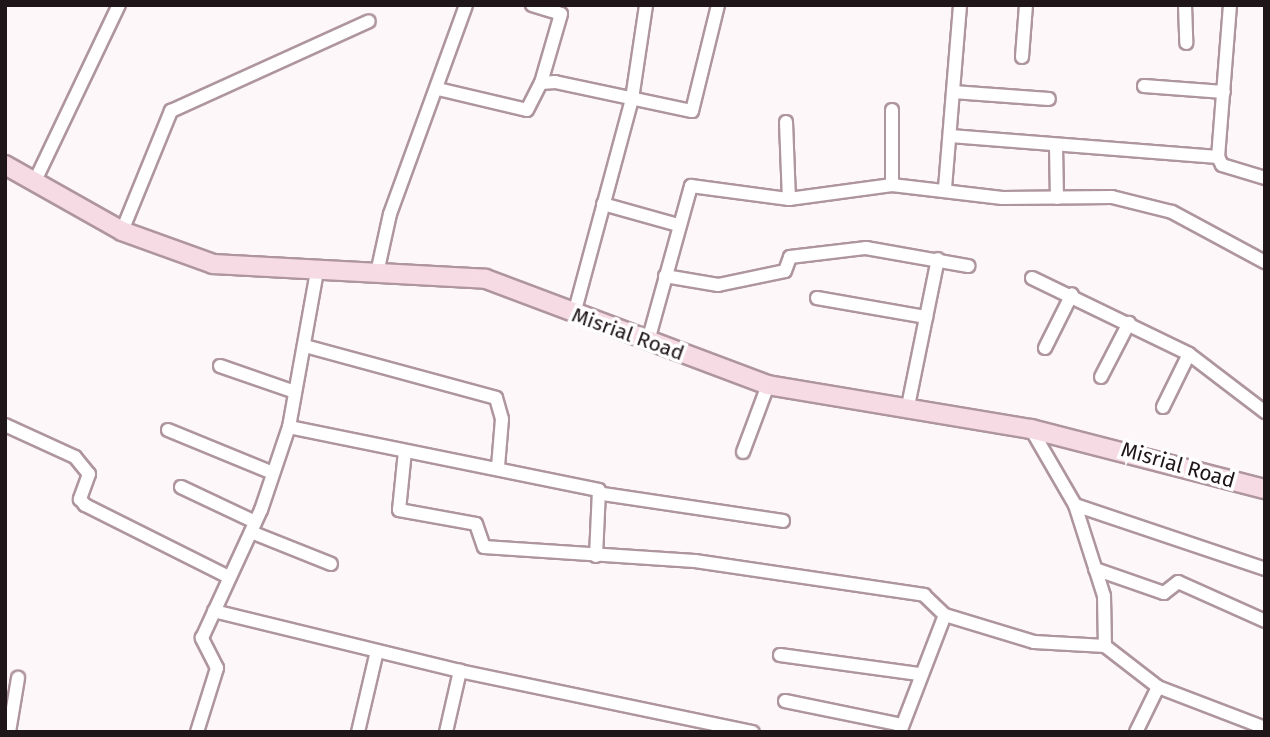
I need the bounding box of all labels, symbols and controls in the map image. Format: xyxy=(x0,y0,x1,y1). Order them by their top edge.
street label: Misrial Road xyxy=(569,302,687,366)
street label: Misrial Road xyxy=(1118,437,1238,493)

